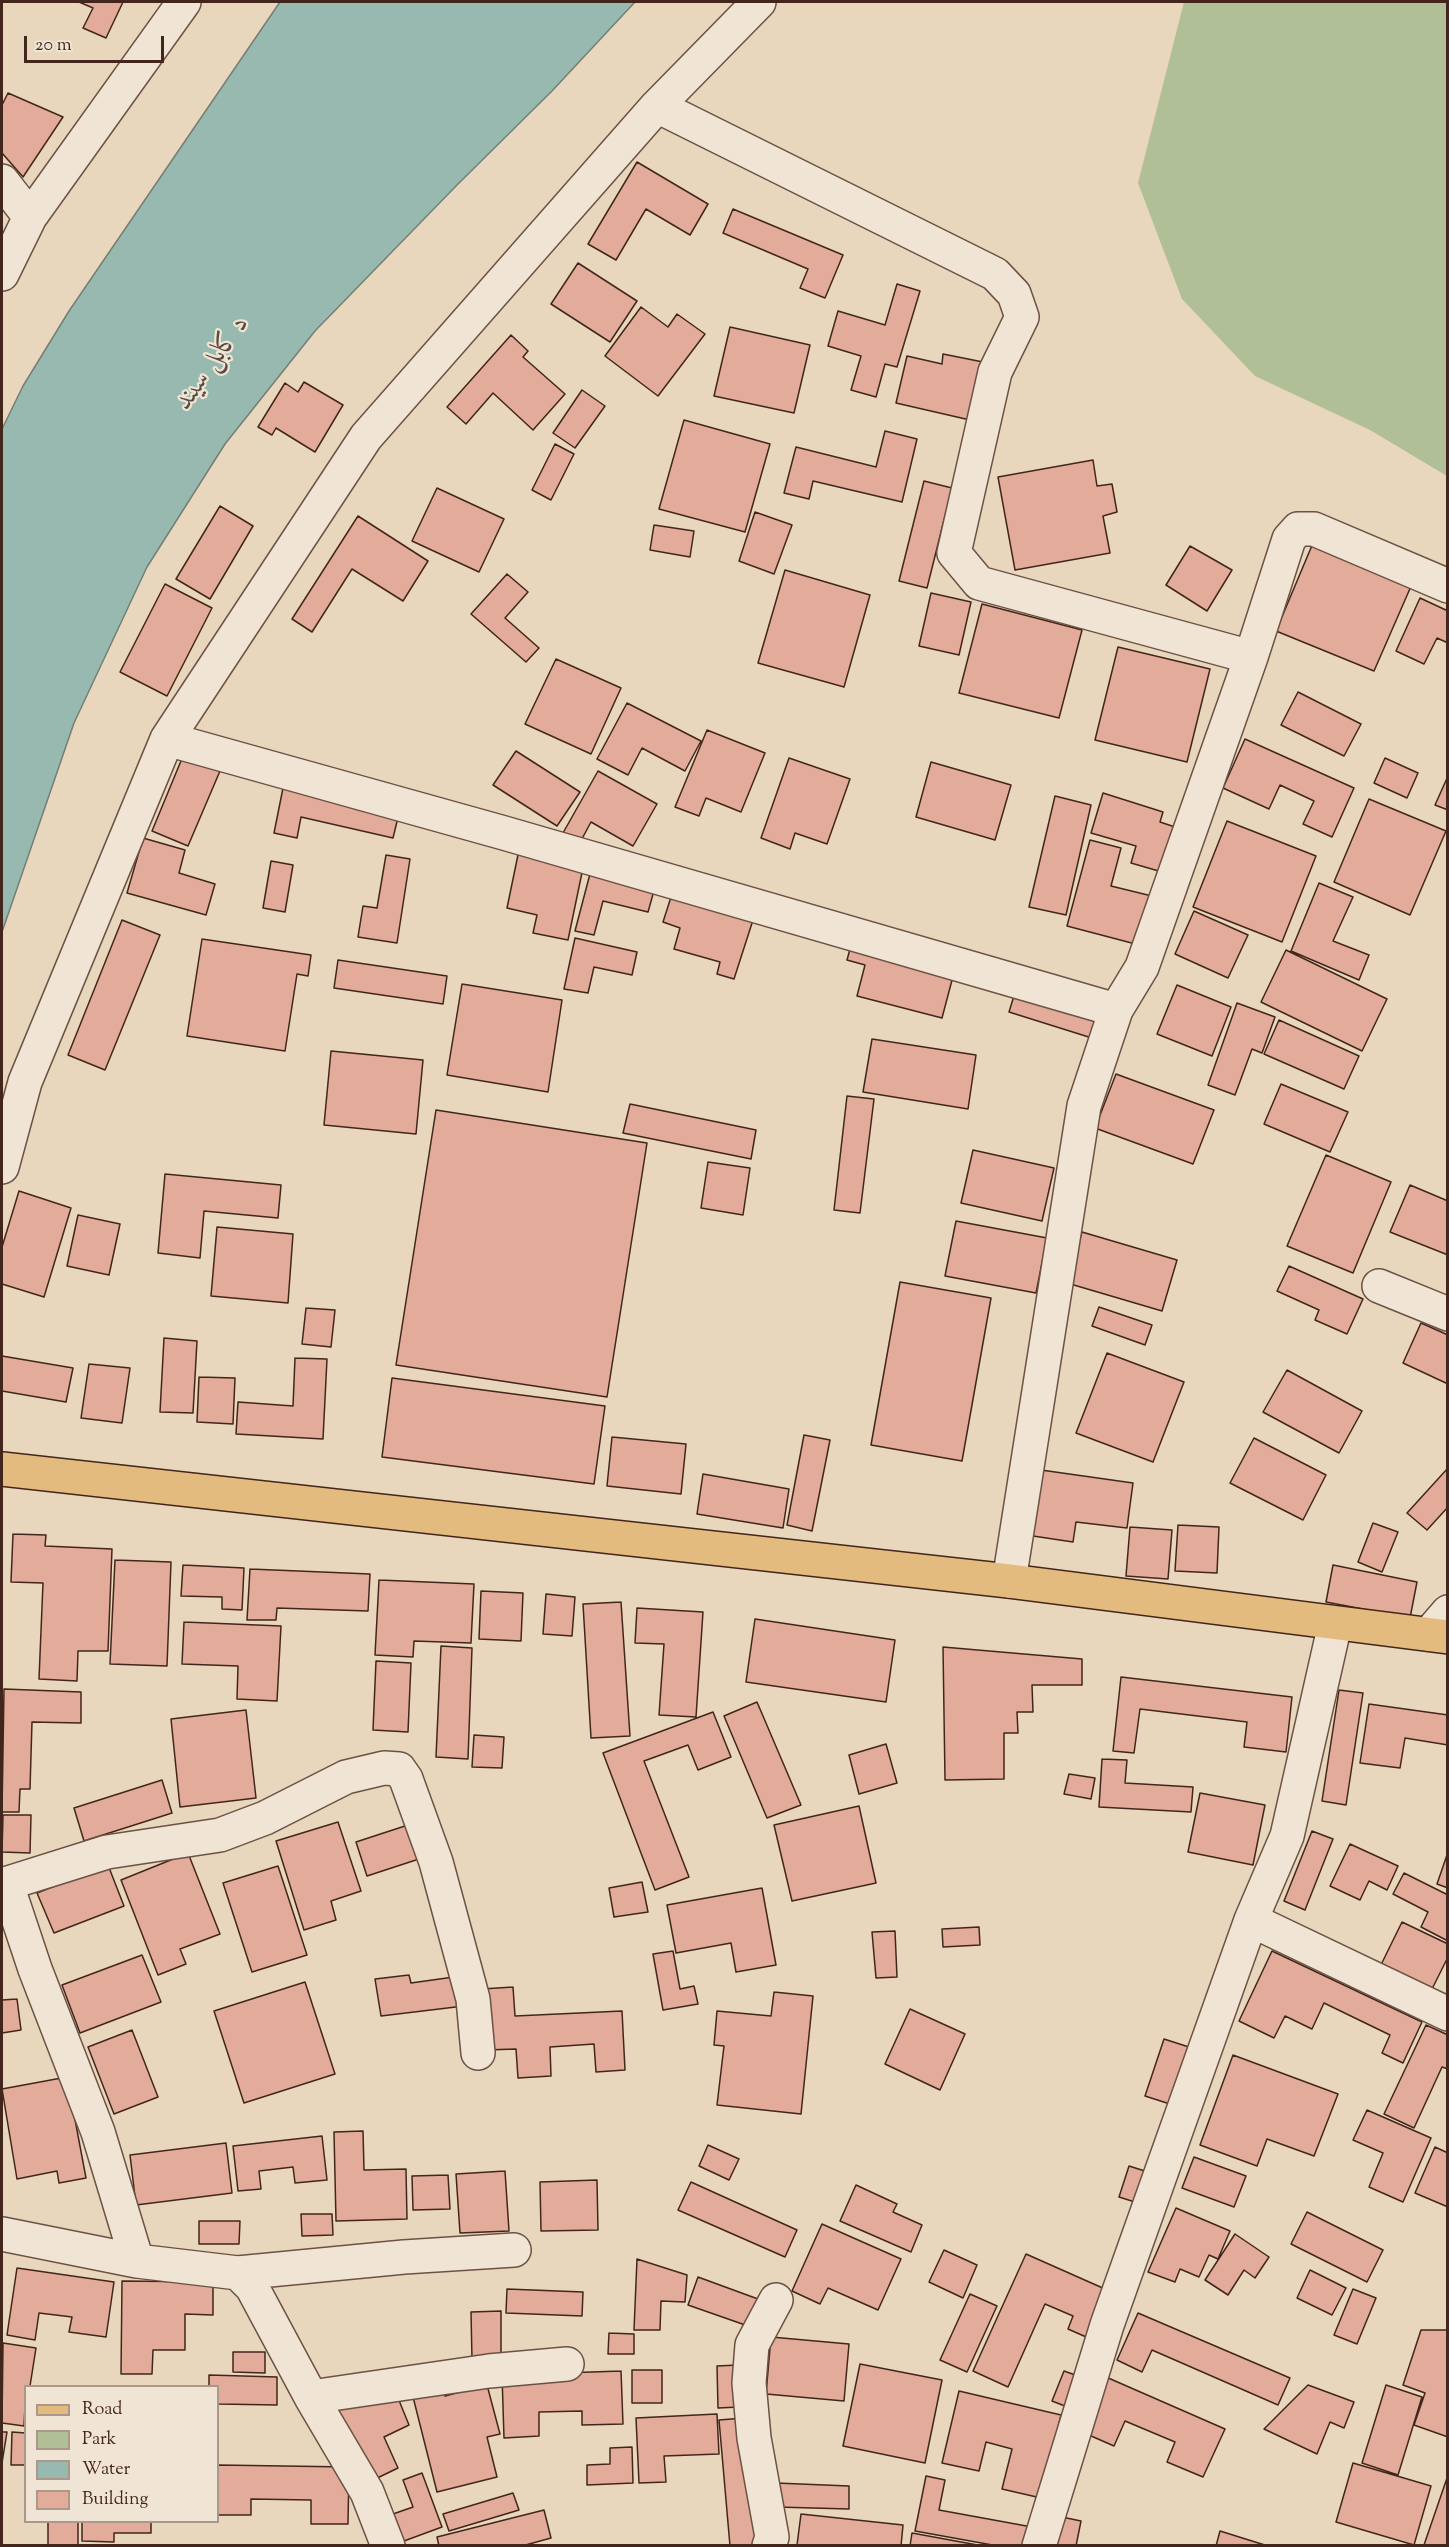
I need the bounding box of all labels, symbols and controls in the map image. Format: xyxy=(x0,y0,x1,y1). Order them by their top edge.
scale bar xyxy=(27,24,166,62)
text: 20 m xyxy=(35,33,72,59)
water label: د کابل سيند xyxy=(170,310,258,418)
legend xyxy=(24,2385,219,2523)
text: Road xyxy=(82,2397,122,2423)
text: Park xyxy=(82,2427,116,2453)
text: Water xyxy=(82,2457,130,2483)
text: Building xyxy=(82,2487,148,2513)

